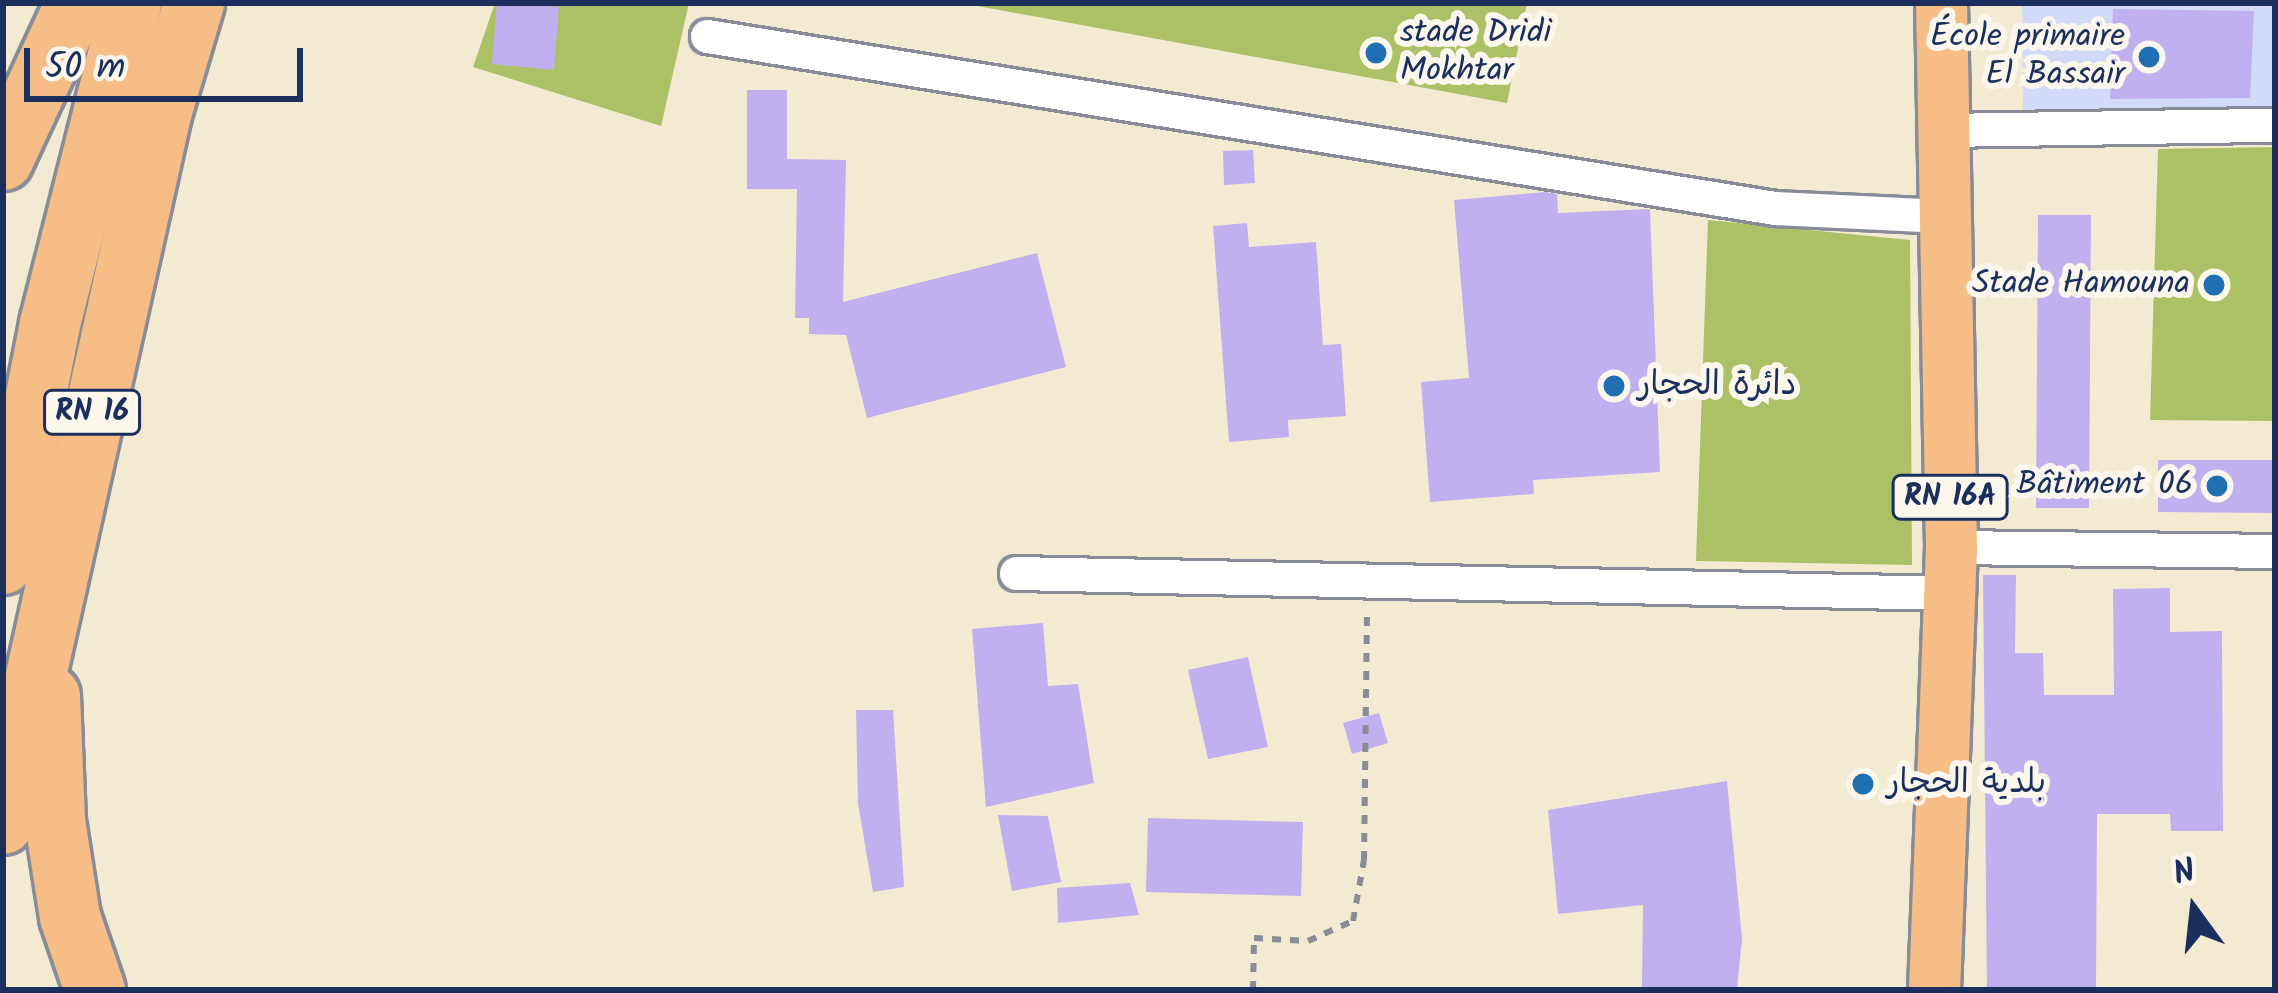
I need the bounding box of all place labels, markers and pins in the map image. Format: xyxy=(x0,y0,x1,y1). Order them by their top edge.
place label: stade Dridi Mokhtar xyxy=(1400,14,1551,92)
place label: École primaire El Bassair xyxy=(1930,18,2125,96)
marker: stade Dridi Mokhtar xyxy=(1363,40,1389,66)
marker: École primaire El Bassair xyxy=(2136,44,2162,70)
place label: Stade Hamouna xyxy=(1972,265,2190,305)
marker: Stade Hamouna xyxy=(2201,272,2227,298)
place label: دائرة الحجار xyxy=(1638,366,1796,406)
marker: دائرة الحجار xyxy=(1601,373,1627,399)
place label: Bâtiment 06 xyxy=(2016,466,2193,506)
marker: Bâtiment 06 xyxy=(2204,473,2230,499)
place label: بلدية الحجار xyxy=(1887,764,2046,804)
marker: بلدية الحجار xyxy=(1850,771,1876,797)

